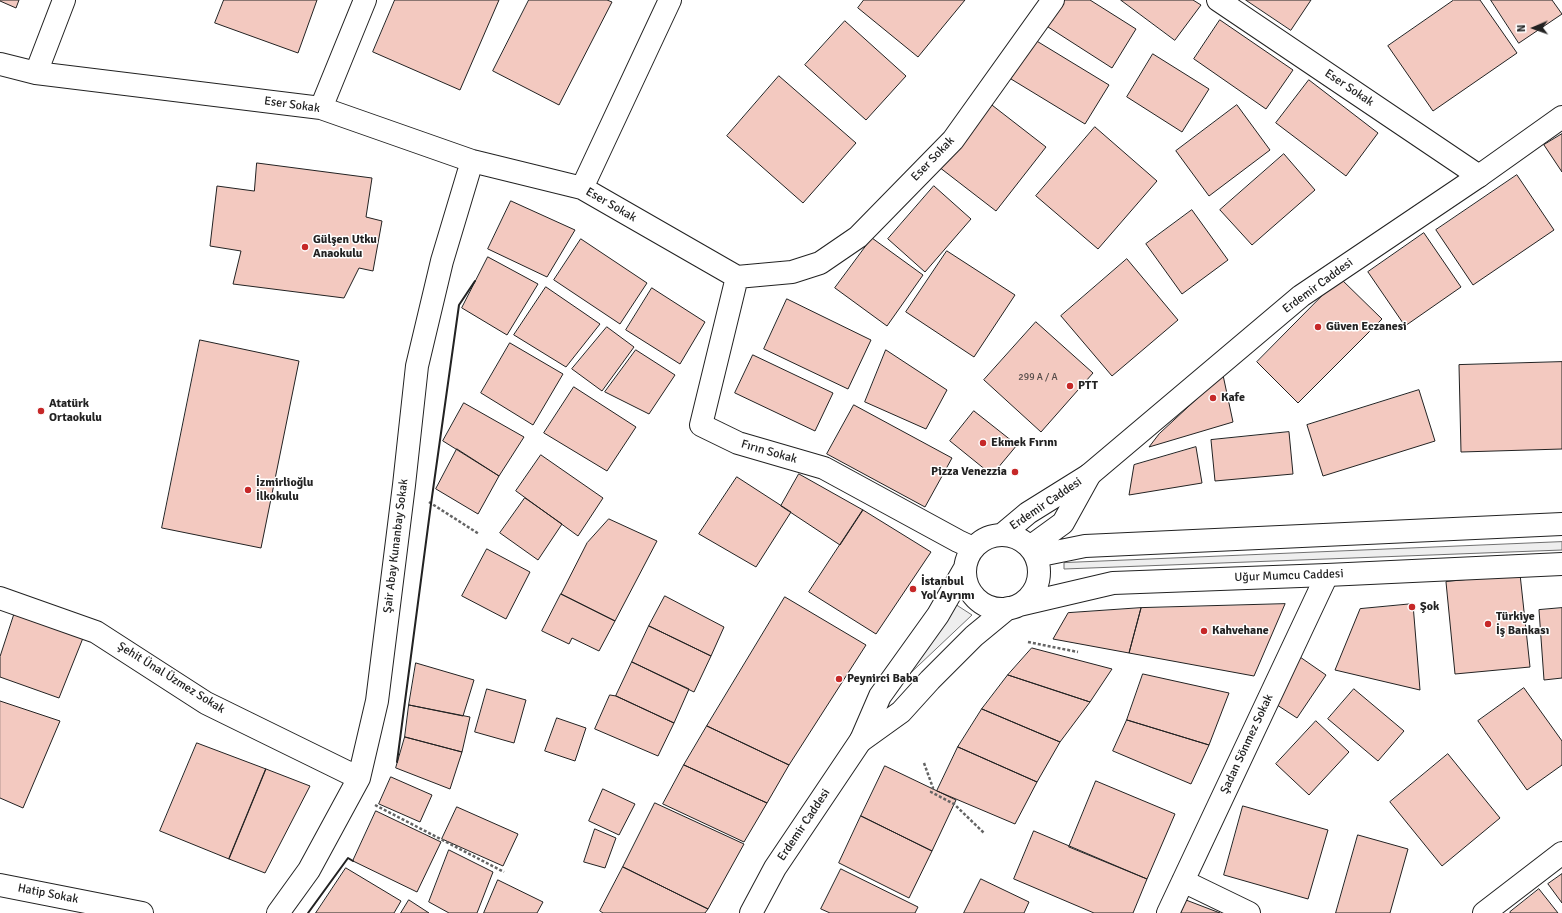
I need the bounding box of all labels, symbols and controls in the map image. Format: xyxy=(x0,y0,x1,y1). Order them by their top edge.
north arrow xyxy=(1514,8,1554,48)
text: N xyxy=(1515,24,1528,32)
street label: Eser Sokak xyxy=(1322,66,1376,110)
street label: Eser Sokak xyxy=(263,94,321,116)
street label: Eser Sokak xyxy=(908,134,958,184)
street label: Eser Sokak xyxy=(583,185,639,225)
place label: Gülşen Utku Anaokulu xyxy=(313,233,377,261)
marker: Gülşen Utku Anaokulu xyxy=(300,242,310,252)
street label: Erdemir Caddesi xyxy=(1280,256,1356,316)
place label: Güven Eczanesi xyxy=(1326,320,1407,334)
marker: Güven Eczanesi xyxy=(1313,322,1323,332)
house number: 299 A / A xyxy=(1018,371,1058,383)
place label: PTT xyxy=(1078,379,1098,393)
marker: PTT xyxy=(1065,381,1075,391)
place label: Kafe xyxy=(1221,391,1245,405)
marker: Kafe xyxy=(1208,393,1218,403)
place label: Atatürk Ortaokulu xyxy=(49,397,102,425)
marker: Atatürk Ortaokulu xyxy=(36,406,46,416)
place label: Ekmek Fırını xyxy=(991,436,1057,450)
street label: Fırın Sokak xyxy=(739,437,799,467)
marker: Ekmek Fırını xyxy=(978,438,988,448)
place label: Pizza Venezzia xyxy=(931,465,1007,479)
marker: Pizza Venezzia xyxy=(1010,467,1020,477)
street label: Erdemir Caddesi xyxy=(1007,475,1085,533)
place label: İzmirlioğlu İlkokulu xyxy=(256,476,313,504)
street label: Şair Abay Kunanbay Sokak xyxy=(381,478,411,614)
marker: İzmirlioğlu İlkokulu xyxy=(243,485,253,495)
street label: Uğur Mumcu Caddesi xyxy=(1234,567,1344,585)
place label: İstanbul Yol Ayrımı xyxy=(921,575,975,603)
marker: İstanbul Yol Ayrımı xyxy=(908,584,918,594)
place label: Şok xyxy=(1420,600,1439,614)
marker: Şok xyxy=(1407,602,1417,612)
place label: Türkiye İş Bankası xyxy=(1496,610,1549,638)
marker: Türkiye İş Bankası xyxy=(1483,619,1493,629)
place label: Kahvehane xyxy=(1212,624,1269,638)
marker: Kahvehane xyxy=(1199,626,1209,636)
street label: Şehit Ünal Üzmez Sokak xyxy=(115,639,227,717)
place label: Peynirci Baba xyxy=(847,672,918,686)
marker: Peynirci Baba xyxy=(834,674,844,684)
street label: Şadan Sönmez Sokak xyxy=(1218,692,1276,796)
street label: Erdemir Caddesi xyxy=(775,786,833,864)
street label: Hatip Sokak xyxy=(16,881,80,907)

